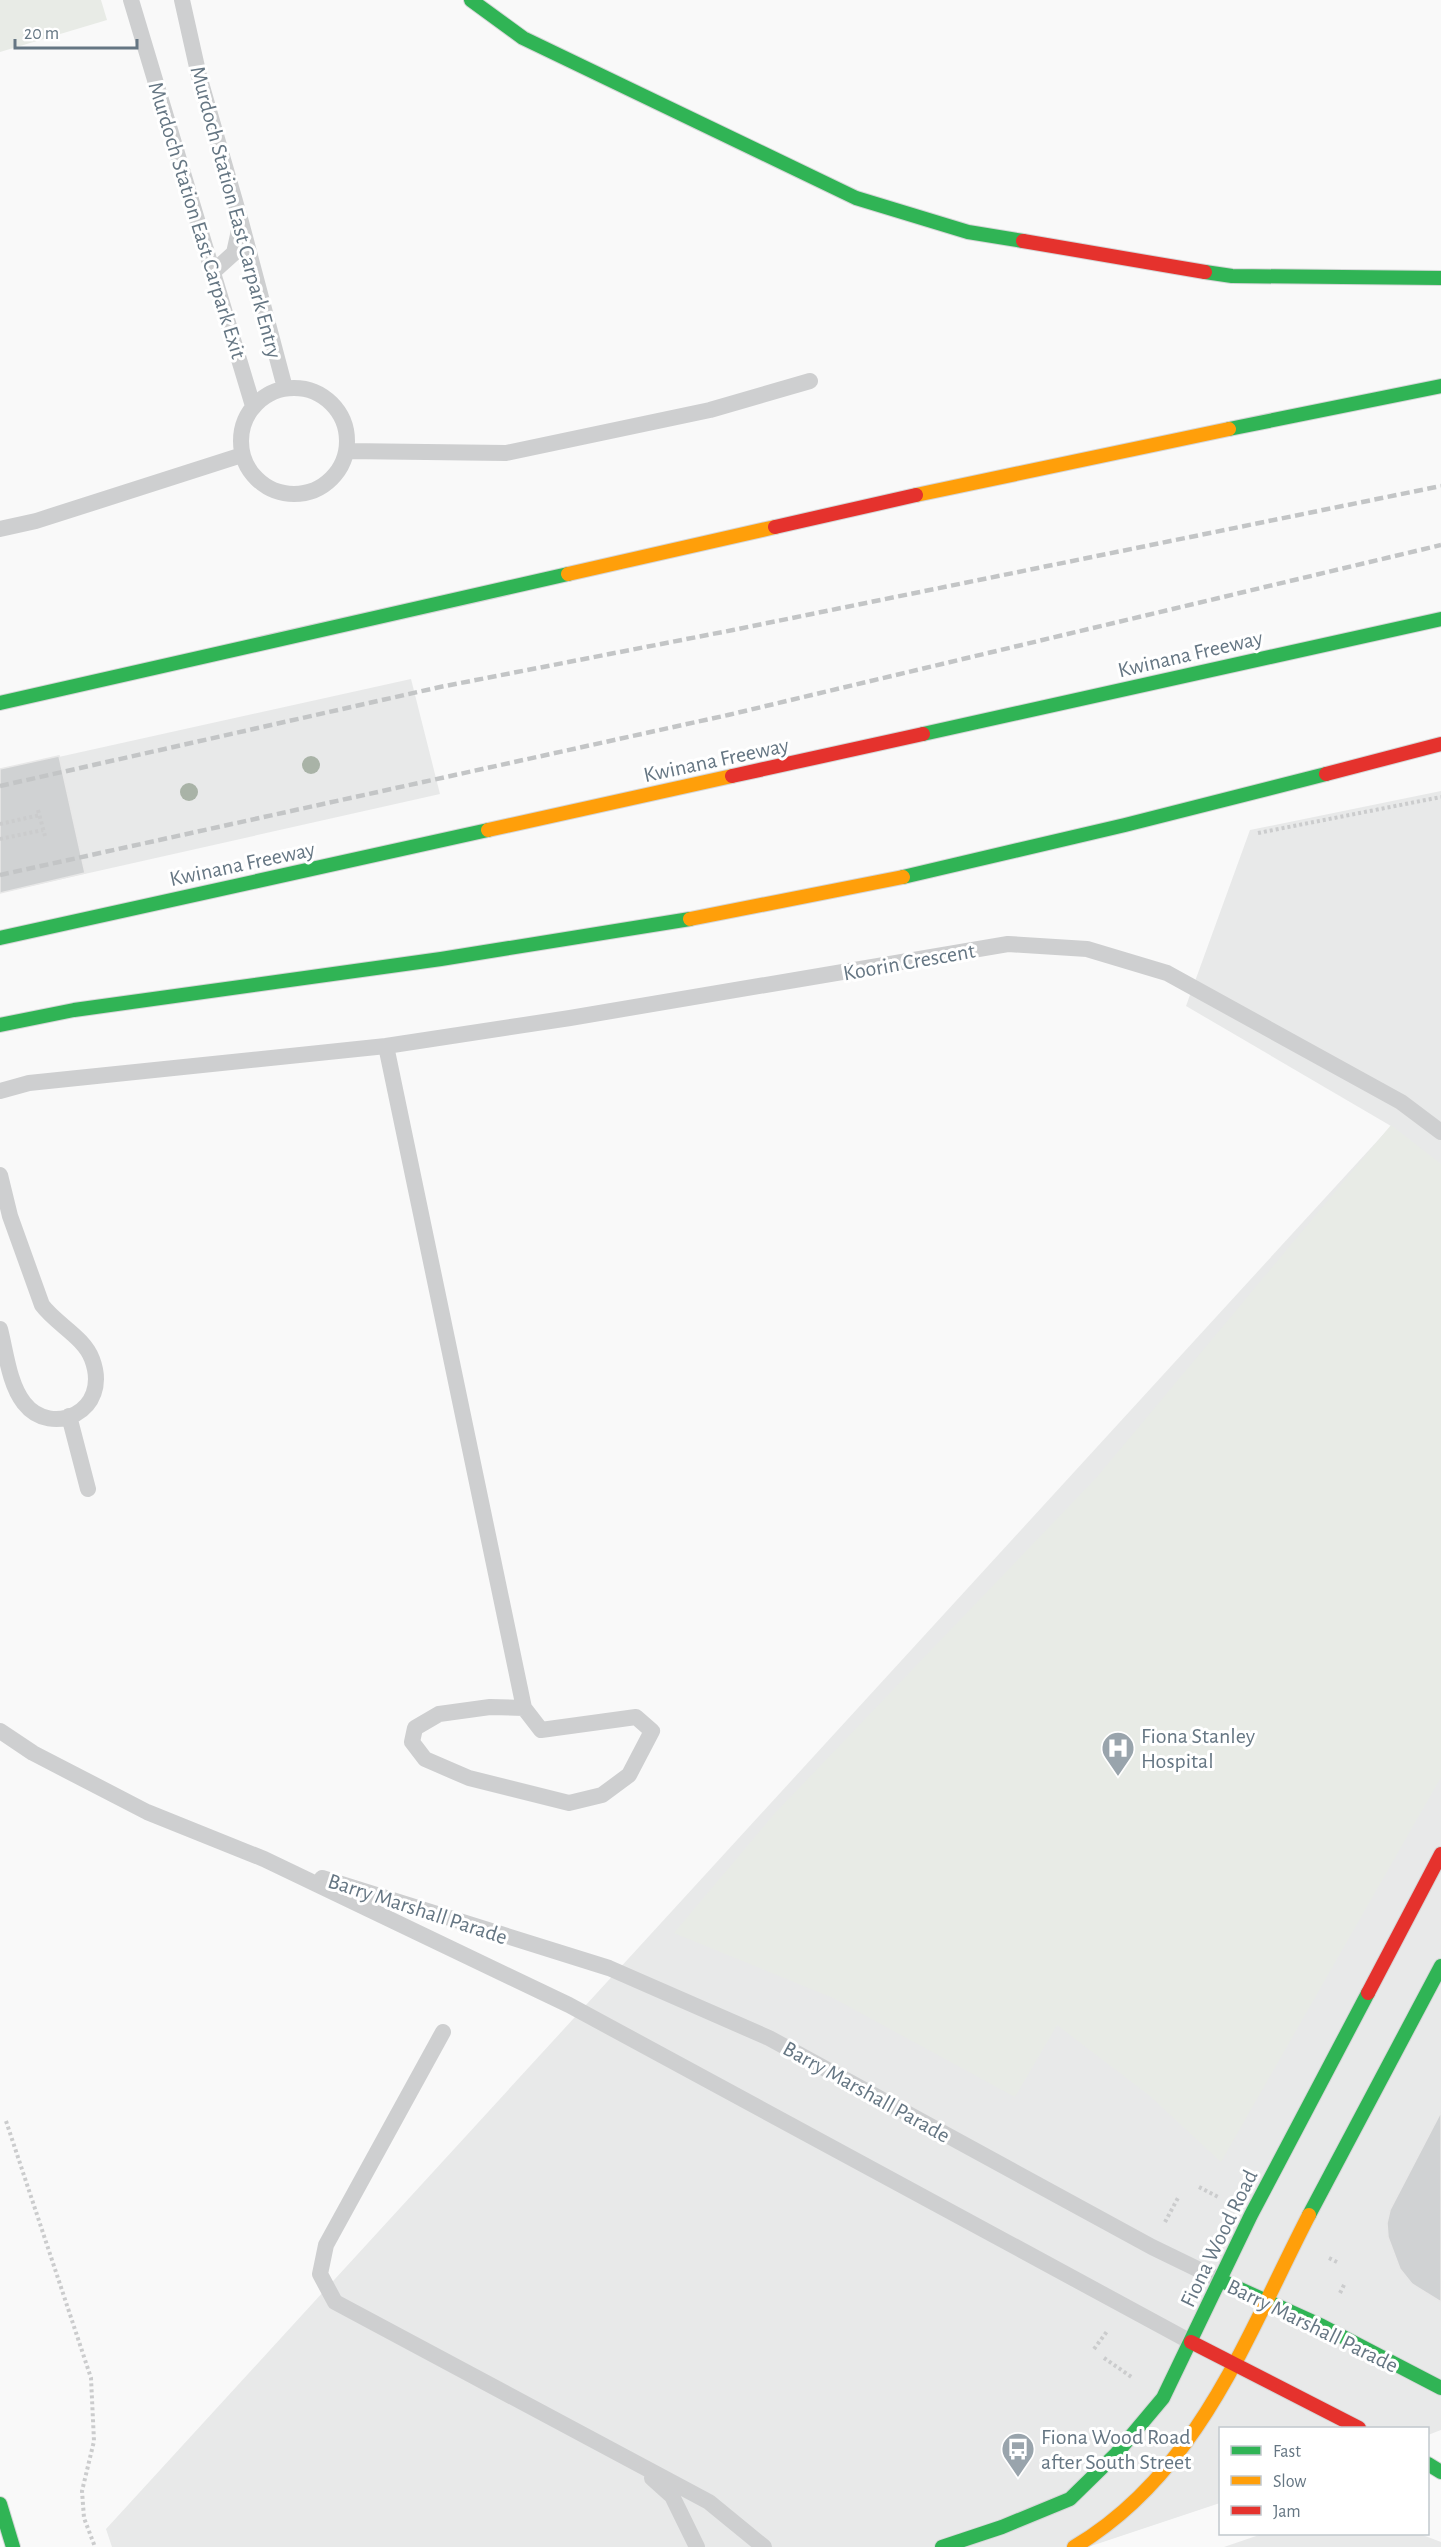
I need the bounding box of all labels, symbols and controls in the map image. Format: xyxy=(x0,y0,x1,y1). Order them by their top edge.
scale bar xyxy=(15,12,136,50)
text: 20 m xyxy=(24,25,59,43)
street label: Murdoch Station East Carpark Entry xyxy=(186,64,286,361)
street label: Murdoch Station East Carpark Exit xyxy=(144,79,250,361)
street label: Kwinana Freeway xyxy=(1116,626,1265,681)
street label: Kwinana Freeway xyxy=(642,734,791,786)
street label: Kwinana Freeway xyxy=(168,838,317,890)
street label: Koorin Crescent xyxy=(841,940,977,984)
place label: Fiona Stanley Hospital xyxy=(1141,1725,1256,1772)
hospital icon: Fiona Stanley Hospital xyxy=(1100,1730,1136,1777)
street label: Barry Marshall Parade xyxy=(325,1870,510,1948)
street label: Barry Marshall Parade xyxy=(779,2037,954,2147)
street label: Fiona Wood Road xyxy=(1176,2166,1262,2311)
street label: Barry Marshall Parade xyxy=(1224,2275,1401,2377)
place label: Fiona Wood Road after South Street xyxy=(1041,2426,1191,2473)
legend xyxy=(1219,2427,1429,2535)
bus stop icon: Fiona Wood Road after South Street xyxy=(1000,2431,1036,2478)
text: Fast xyxy=(1273,2443,1301,2461)
text: Slow xyxy=(1273,2473,1306,2491)
text: Jam xyxy=(1273,2503,1301,2521)

